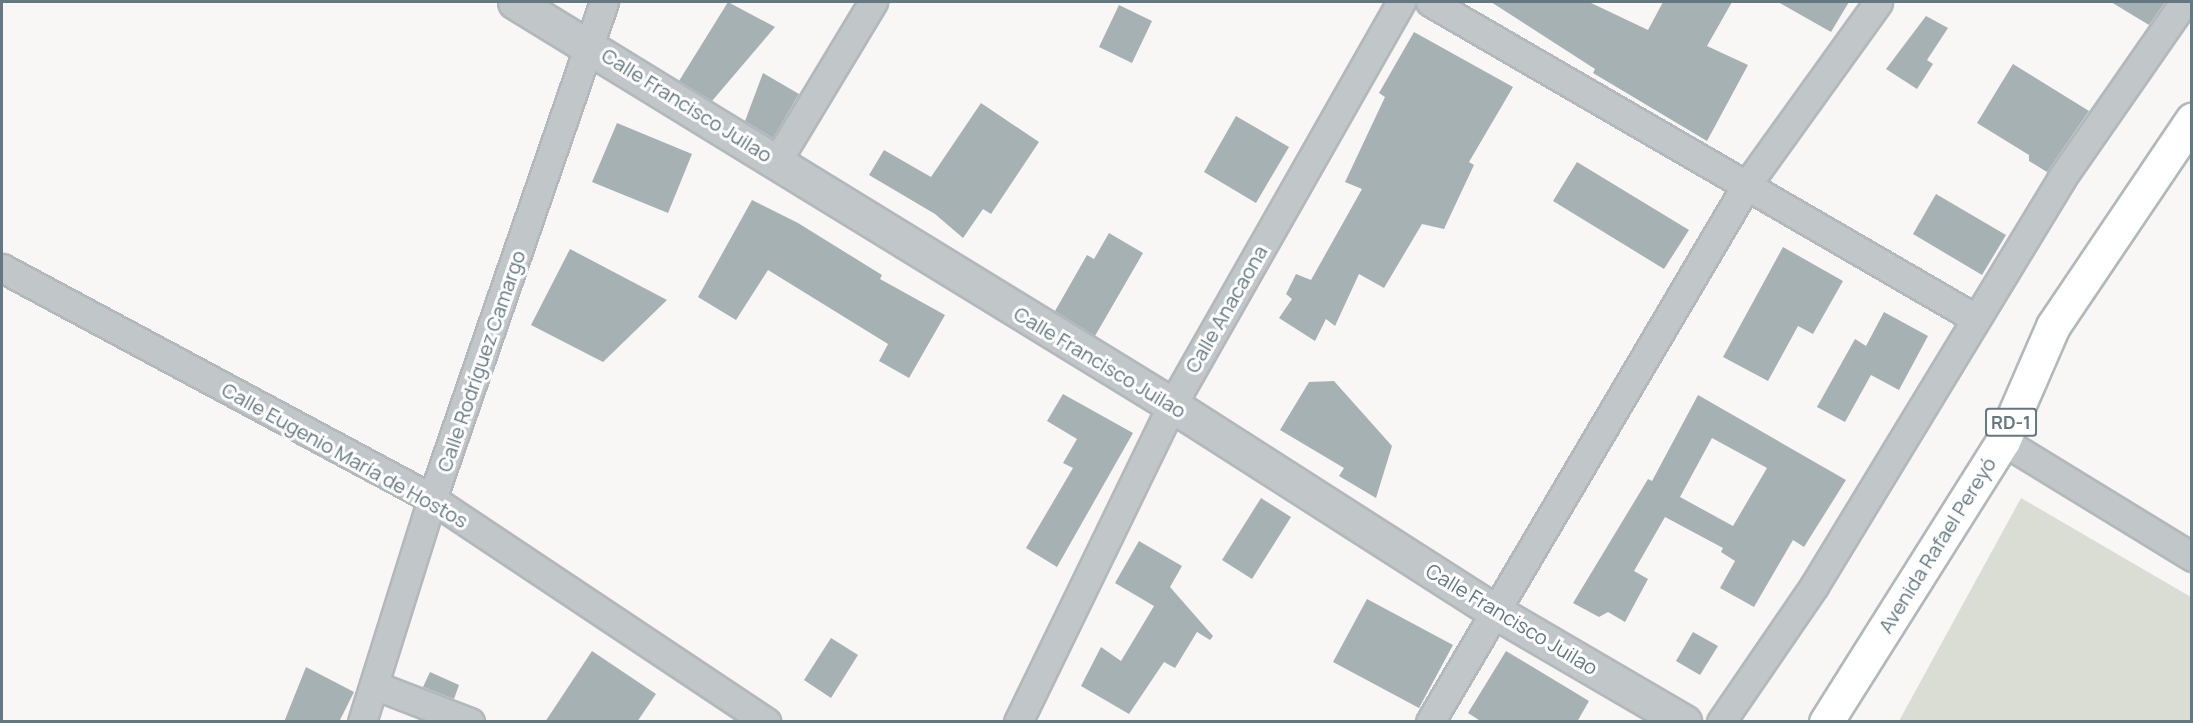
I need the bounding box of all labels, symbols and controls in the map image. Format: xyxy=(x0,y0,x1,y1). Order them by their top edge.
street label: Calle Francisco Juilao xyxy=(597,43,777,167)
street label: Calle Anacaona xyxy=(1180,241,1272,377)
street label: Calle Rodríguez Camargo xyxy=(432,247,530,475)
street label: Calle Francisco Juilao xyxy=(1010,301,1190,423)
street label: Calle Eugenio María de Hostos xyxy=(218,377,472,533)
road number: RD-1 xyxy=(1984,407,2038,437)
street label: Avenida Rafael Pereyó xyxy=(1873,453,2001,637)
street label: Calle Francisco Juilao xyxy=(1422,558,1602,680)

